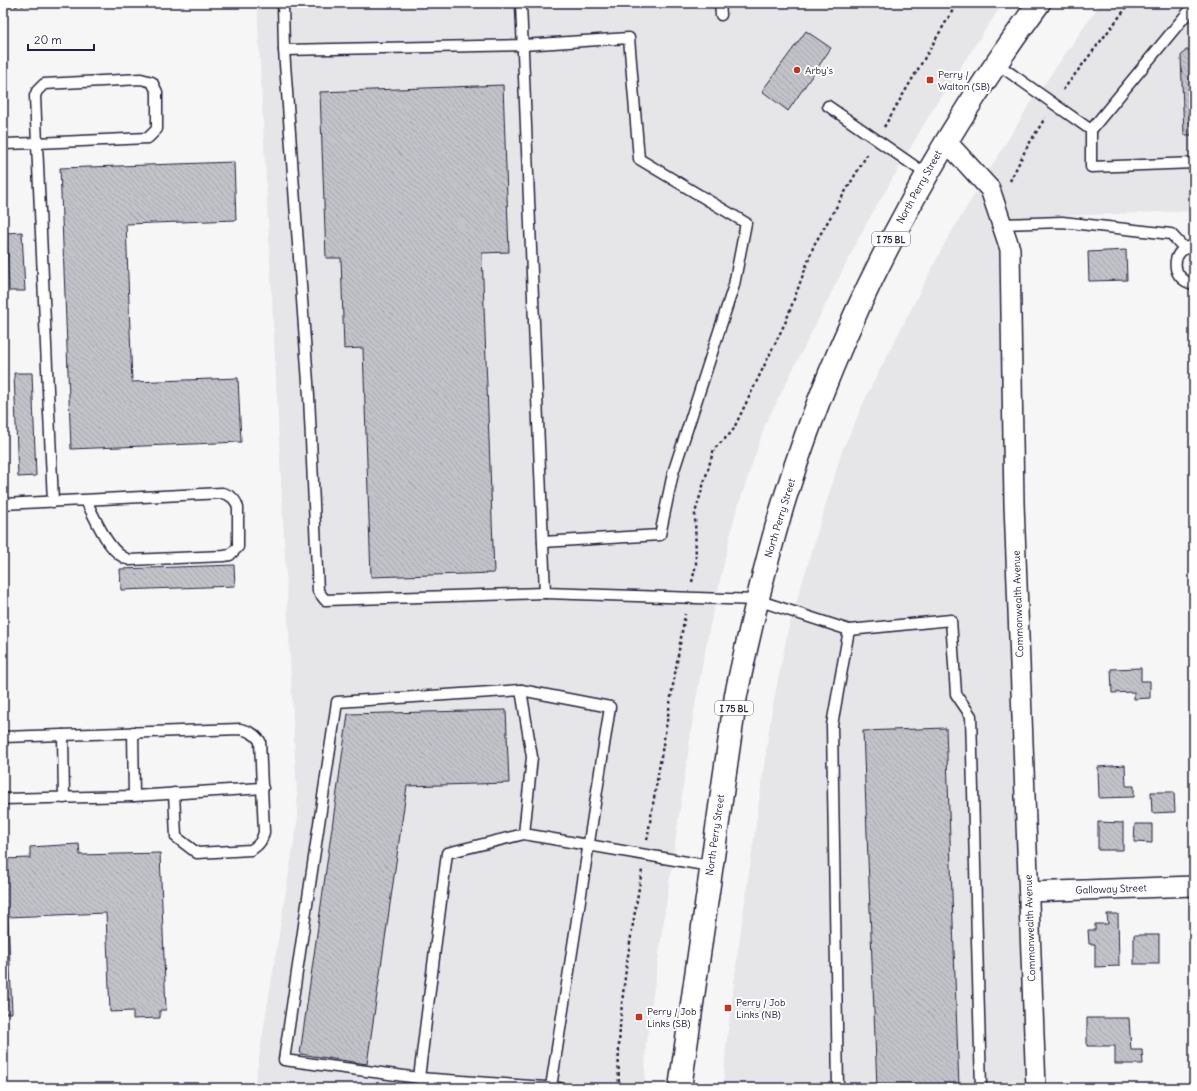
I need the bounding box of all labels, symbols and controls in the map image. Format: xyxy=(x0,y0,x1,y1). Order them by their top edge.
scale bar xyxy=(28,26,94,52)
text: 20 m xyxy=(34,32,62,47)
place label: Arby's xyxy=(805,64,834,77)
marker: Arby's xyxy=(792,65,802,75)
place label: Perry / Walton (SB) xyxy=(938,68,990,93)
marker: Perry / Walton (SB) xyxy=(925,75,935,85)
street label: North Perry Street xyxy=(893,147,945,226)
road number: I 75 BL xyxy=(872,232,910,246)
street label: North Perry Street xyxy=(762,476,798,559)
street label: Commonwealth Avenue xyxy=(1010,550,1026,658)
road number: I 75 BL xyxy=(715,701,753,715)
street label: North Perry Street xyxy=(703,793,727,876)
street label: Commonwealth Avenue xyxy=(1022,874,1038,982)
street label: Galloway Street xyxy=(1075,881,1147,897)
place label: Perry / Job Links (NB) xyxy=(736,996,786,1021)
marker: Perry / Job Links (NB) xyxy=(723,1003,733,1013)
place label: Perry / Job Links (SB) xyxy=(647,1005,697,1030)
marker: Perry / Job Links (SB) xyxy=(634,1012,644,1022)

